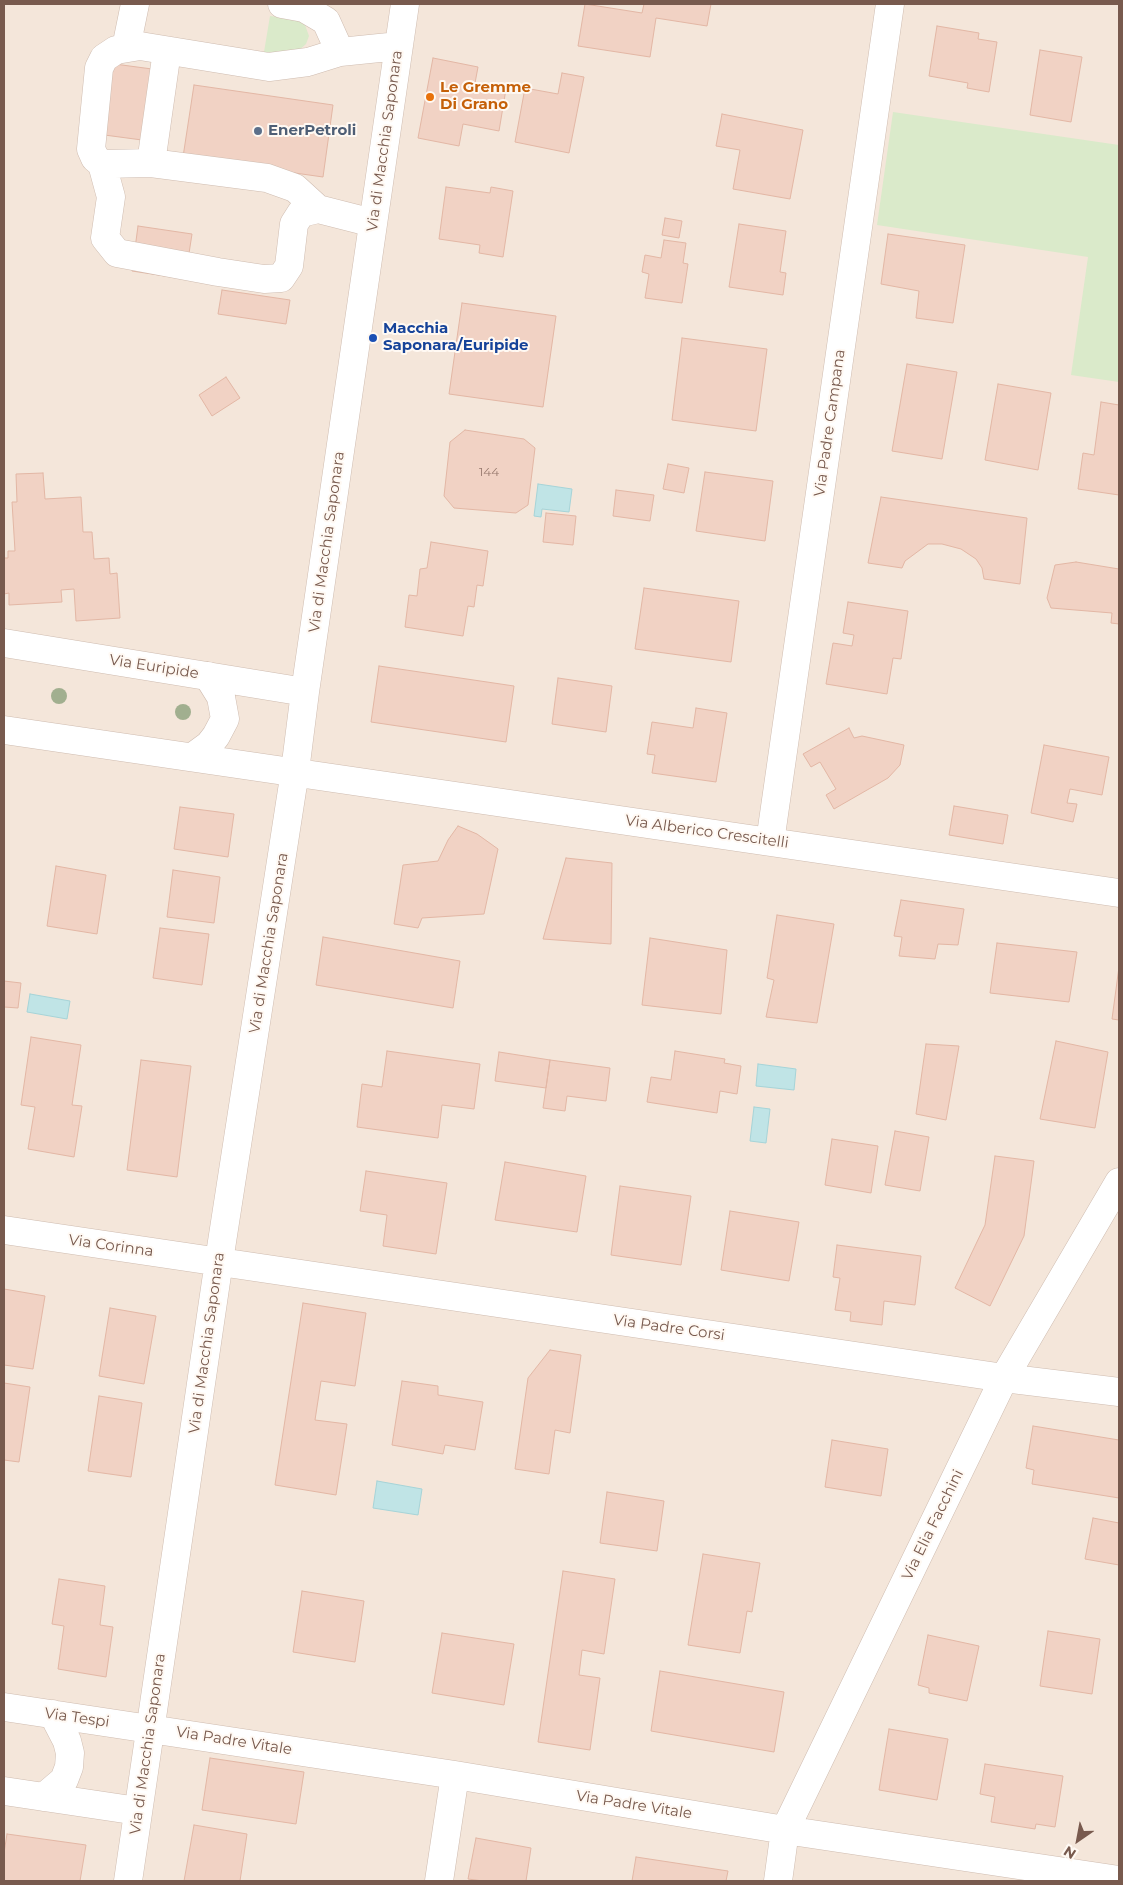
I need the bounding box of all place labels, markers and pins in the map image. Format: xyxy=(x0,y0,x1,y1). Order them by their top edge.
place label: Le Gremme Di Grano xyxy=(440,79,531,114)
marker: Le Gremme Di Grano xyxy=(424,91,436,103)
place label: EnerPetroli xyxy=(268,122,356,140)
marker: EnerPetroli xyxy=(252,125,264,137)
place label: Macchia Saponara/Euripide xyxy=(383,320,529,355)
marker: Macchia Saponara/Euripide xyxy=(367,332,379,344)

